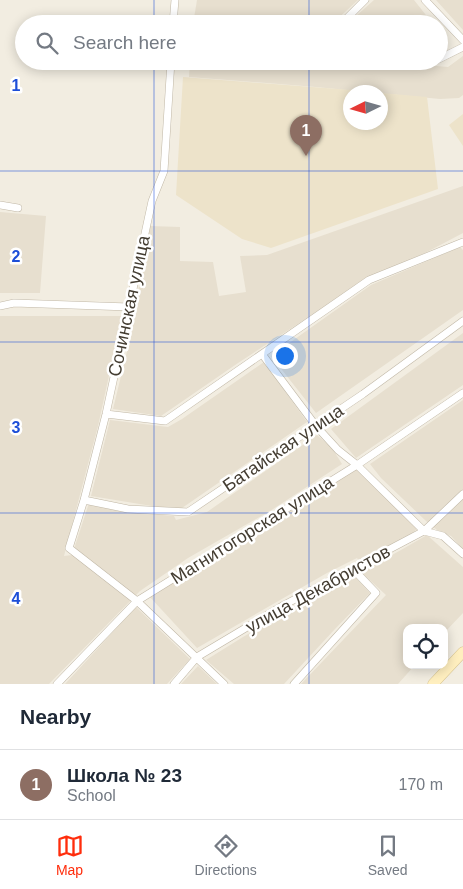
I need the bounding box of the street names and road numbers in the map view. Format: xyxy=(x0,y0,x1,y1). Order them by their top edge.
street label: Сочинская улица xyxy=(104,233,154,378)
street label: Батайская улица xyxy=(219,400,348,496)
street label: Магнитогорская улица xyxy=(167,471,338,588)
street label: улица Декабристов xyxy=(242,541,394,637)

